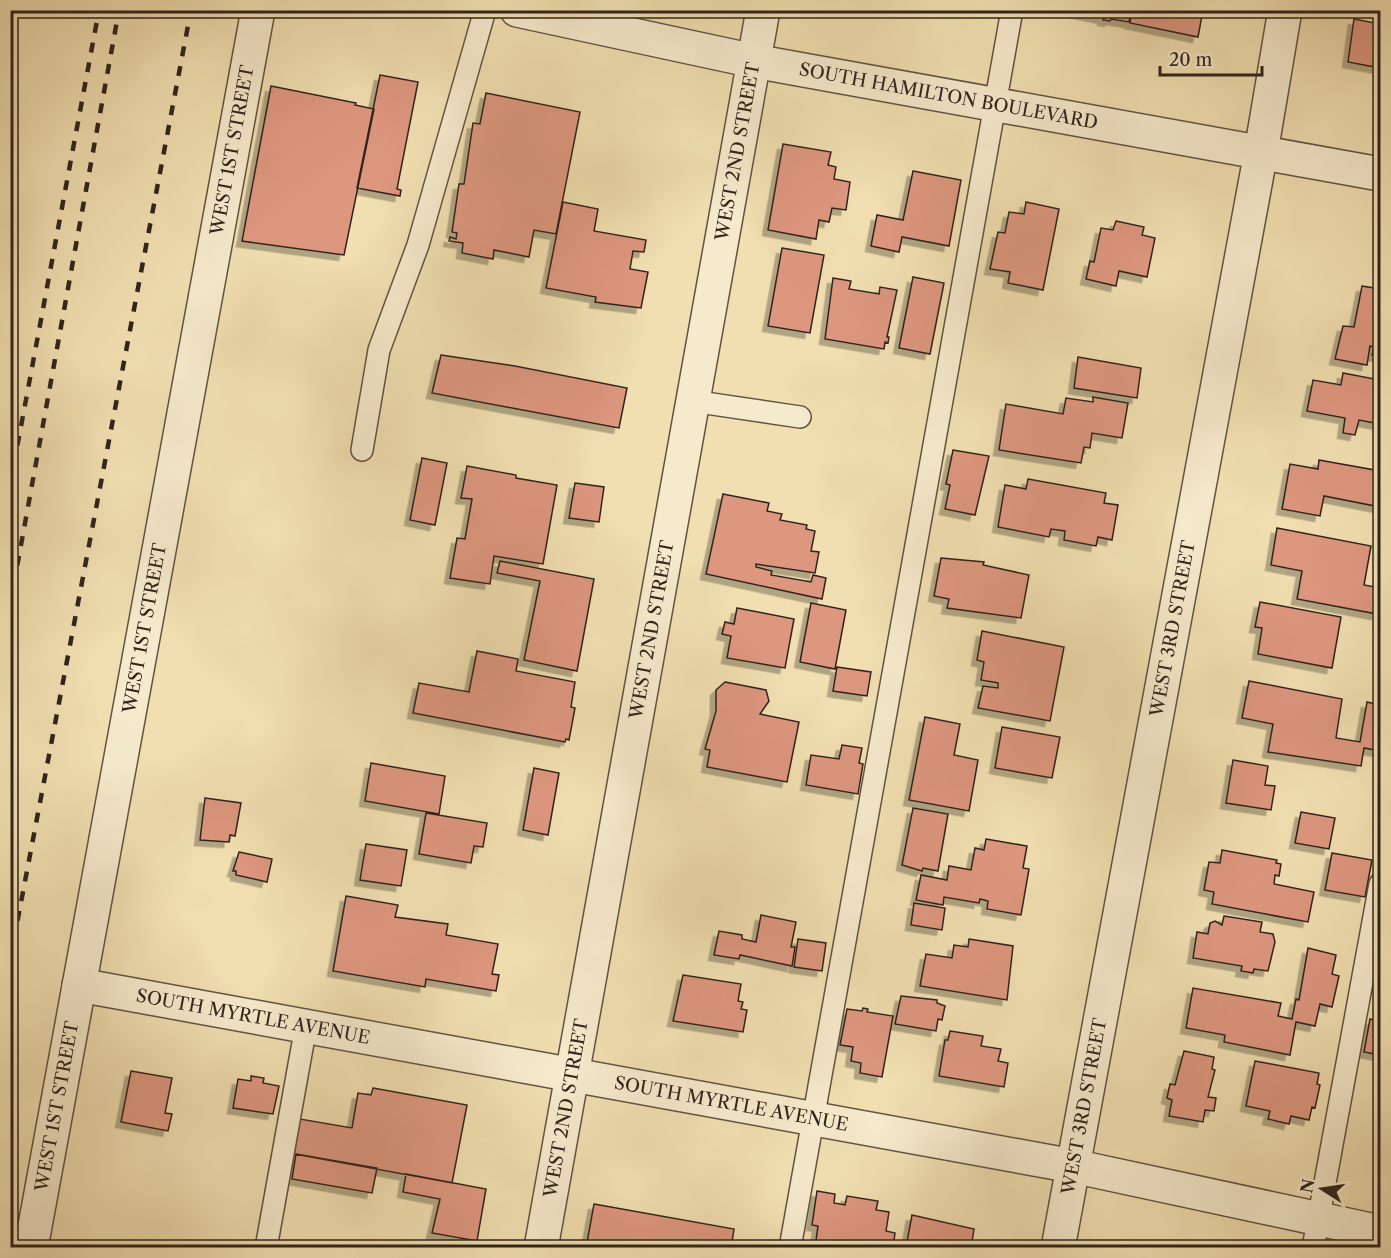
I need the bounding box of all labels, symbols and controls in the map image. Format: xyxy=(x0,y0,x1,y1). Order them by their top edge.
scale bar xyxy=(1160,39,1262,77)
text: 20 m xyxy=(1169,49,1213,71)
street label: SOUTH HAMILTON BOULEVARD xyxy=(797,58,1100,134)
street label: WEST 2ND STREET xyxy=(711,60,765,244)
street label: WEST 1ST STREET xyxy=(206,63,259,238)
street label: WEST 2ND STREET xyxy=(625,538,679,722)
street label: WEST 3RD STREET xyxy=(1145,538,1200,720)
street label: WEST 1ST STREET xyxy=(118,541,171,716)
street label: SOUTH MYRTLE AVENUE xyxy=(134,985,372,1049)
street label: WEST 3RD STREET xyxy=(1057,1016,1111,1197)
street label: WEST 2ND STREET xyxy=(539,1017,593,1200)
street label: WEST 1ST STREET xyxy=(30,1019,83,1194)
street label: SOUTH MYRTLE AVENUE xyxy=(613,1072,850,1136)
north arrow xyxy=(1292,1159,1352,1219)
text: N xyxy=(1296,1177,1319,1195)

